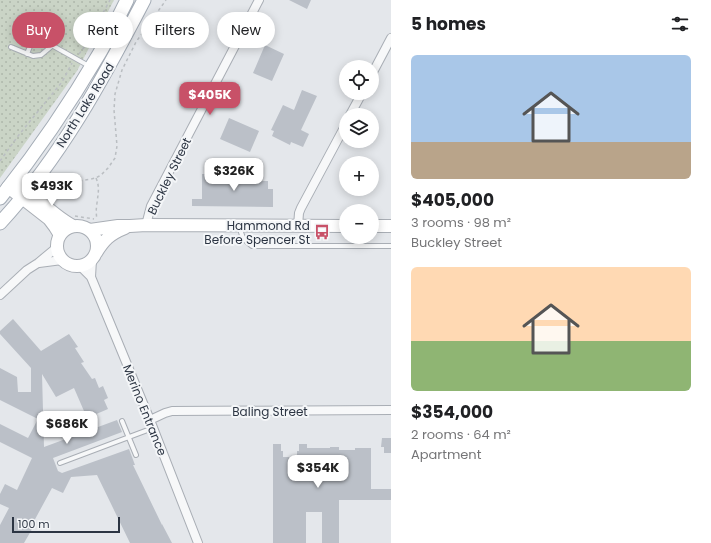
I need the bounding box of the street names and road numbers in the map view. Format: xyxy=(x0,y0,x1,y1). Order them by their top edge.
street label: North Lake Road xyxy=(52,59,118,151)
street label: Buckley Street xyxy=(143,135,195,217)
street label: Merino Entrance xyxy=(119,362,171,458)
street label: Baling Street xyxy=(232,403,308,420)

